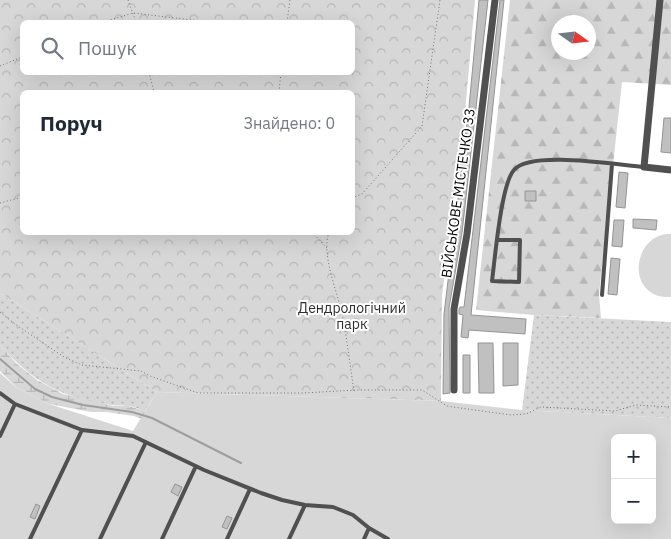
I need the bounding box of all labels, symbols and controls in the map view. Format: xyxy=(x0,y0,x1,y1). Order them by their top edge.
north arrow xyxy=(551,15,596,60)
search box xyxy=(20,20,355,75)
icon: search xyxy=(38,34,66,62)
text: Пошук xyxy=(78,36,137,60)
street label: ВІЙСЬКОВЕ МІСТЕЧКО 33 xyxy=(436,107,479,279)
text: Поруч xyxy=(40,109,103,137)
text: Знайдено: 0 xyxy=(243,113,335,133)
park label: Дендрологічний парк xyxy=(298,299,406,333)
map controls xyxy=(611,434,656,524)
button: + xyxy=(611,434,656,479)
button: − xyxy=(611,479,656,524)

